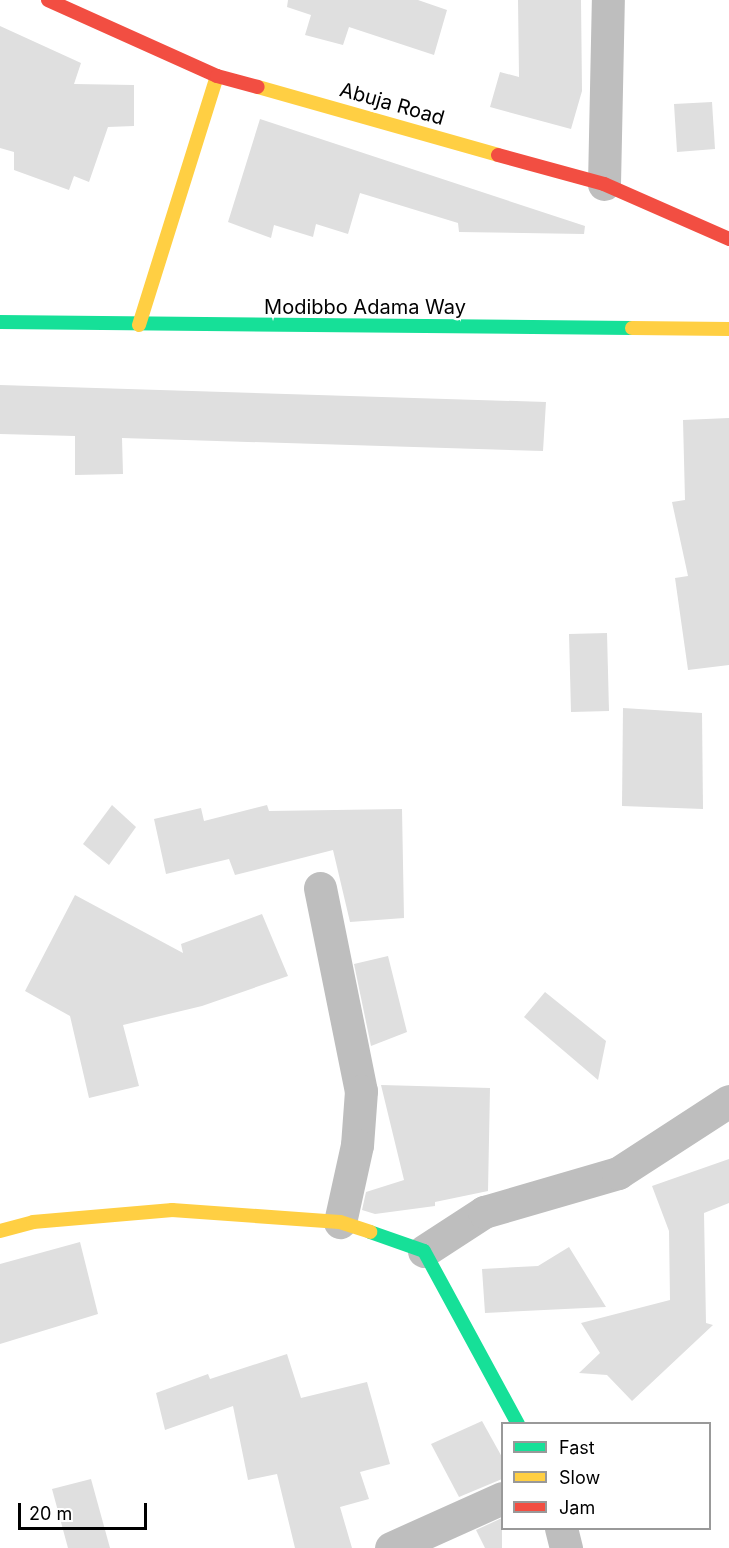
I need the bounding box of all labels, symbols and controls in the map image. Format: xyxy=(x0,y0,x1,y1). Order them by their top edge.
street label: Abuja Road xyxy=(337,78,447,130)
street label: Modibbo Adama Way xyxy=(264,295,466,319)
legend xyxy=(501,1422,711,1530)
text: Fast xyxy=(559,1437,595,1458)
text: Slow xyxy=(559,1467,600,1488)
scale bar xyxy=(21,1491,150,1529)
text: Jam xyxy=(559,1497,595,1518)
text: 20 m xyxy=(29,1503,72,1524)

